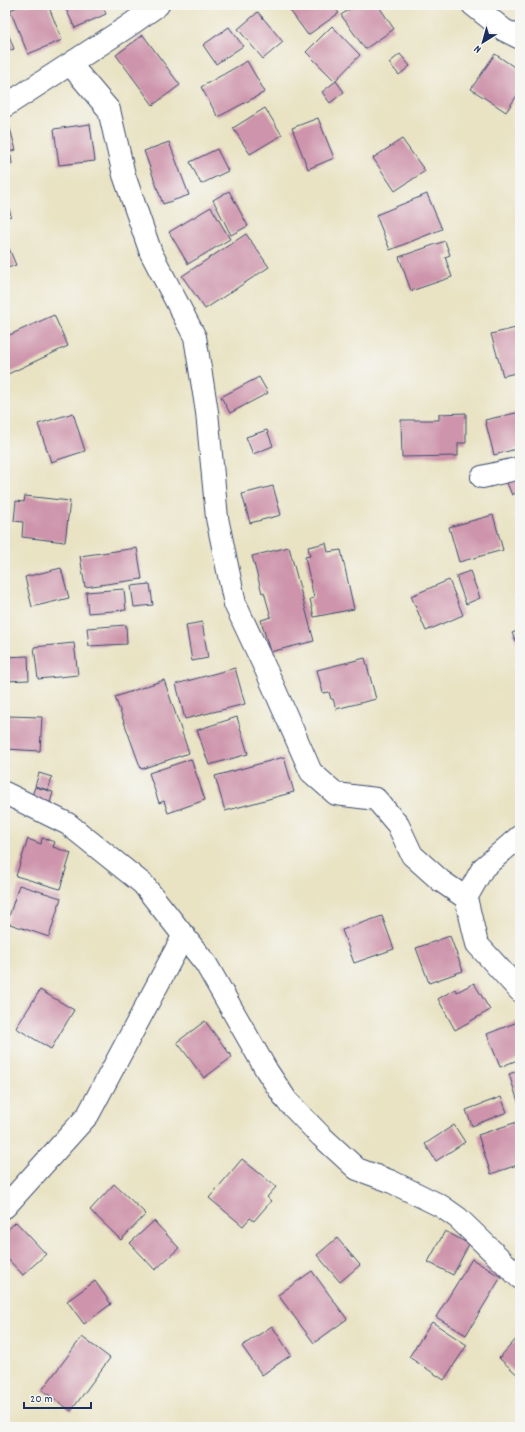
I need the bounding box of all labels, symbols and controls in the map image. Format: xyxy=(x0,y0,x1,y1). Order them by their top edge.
north arrow xyxy=(463,22,503,62)
text: N xyxy=(471,40,485,56)
scale bar xyxy=(24,1384,91,1410)
text: 20 m xyxy=(30,1391,53,1408)

